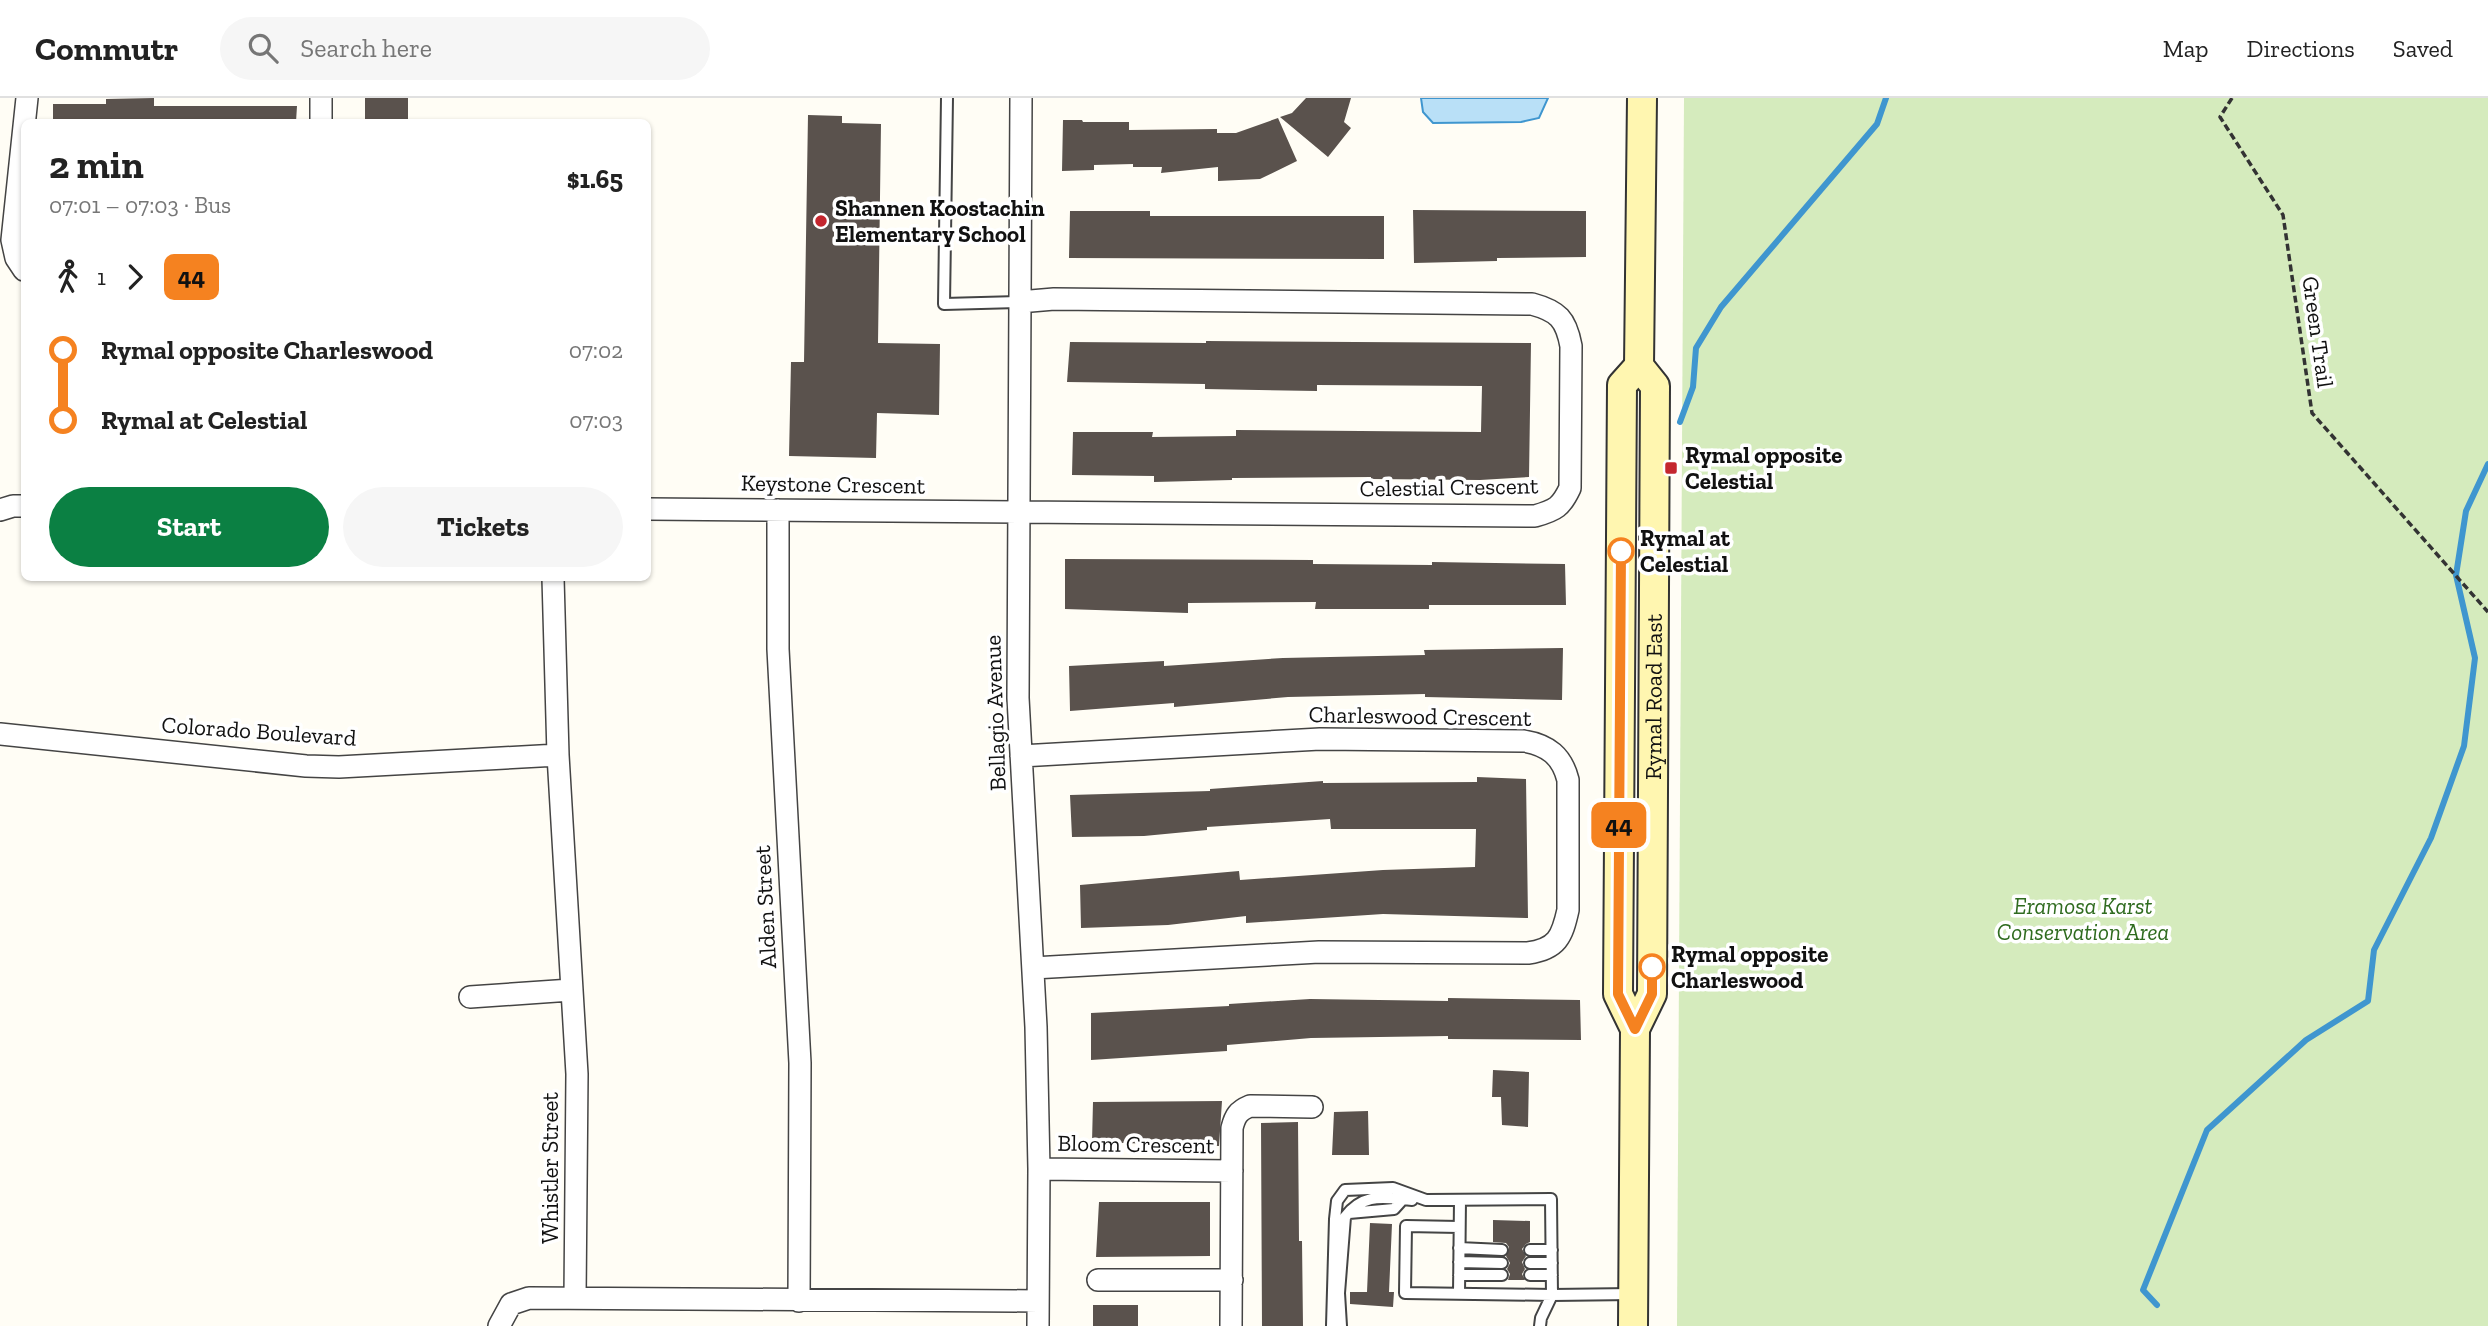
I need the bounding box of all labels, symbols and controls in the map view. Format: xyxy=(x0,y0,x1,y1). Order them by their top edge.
search box xyxy=(220,17,710,80)
text: Commutr xyxy=(35,29,178,68)
icon: search xyxy=(244,29,282,67)
text: Search here xyxy=(300,32,432,64)
text: Map xyxy=(2163,34,2209,63)
text: Directions xyxy=(2247,34,2355,63)
text: Saved xyxy=(2393,34,2453,63)
text: 2 min xyxy=(49,142,144,188)
text: $1.65 xyxy=(567,163,623,195)
text: 07:01 – 07:03 · Bus xyxy=(49,191,231,219)
place label: Shannen Koostachin Elementary School xyxy=(835,194,1045,248)
marker: Shannen Koostachin Elementary School xyxy=(813,213,829,229)
icon: walk xyxy=(49,258,87,296)
icon: forward xyxy=(116,258,154,296)
text: 44 xyxy=(178,262,205,291)
text: 1 xyxy=(97,263,106,291)
street label: Green Trail xyxy=(2296,274,2340,390)
text: Rymal opposite Charleswood xyxy=(101,334,433,366)
text: 07:02 xyxy=(569,336,623,364)
text: Rymal at Celestial xyxy=(101,404,308,436)
text: 07:03 xyxy=(569,406,623,434)
place label: Rymal opposite Celestial xyxy=(1685,441,1842,495)
marker: Rymal opposite Celestial xyxy=(1663,460,1679,476)
street label: Keystone Crescent xyxy=(741,468,926,500)
street label: Celestial Crescent xyxy=(1359,471,1539,503)
button: Start xyxy=(49,487,329,567)
button: Tickets xyxy=(343,487,623,567)
place label: Rymal at Celestial xyxy=(1640,524,1731,578)
marker: Rymal at Celestial xyxy=(1608,538,1634,564)
street label: Rymal Road East xyxy=(1639,613,1668,780)
street label: Bellagio Avenue xyxy=(978,634,1012,792)
street label: Charleswood Crescent xyxy=(1308,700,1532,732)
street label: Colorado Boulevard xyxy=(161,710,358,752)
line badge: 44 xyxy=(1588,802,1650,848)
text: 44 xyxy=(1605,810,1633,839)
street label: Alden Street xyxy=(748,844,782,969)
park label: Eramosa Karst Conservation Area xyxy=(1997,892,2169,946)
place label: Rymal opposite Charleswood xyxy=(1671,940,1828,994)
marker: Rymal opposite Charleswood xyxy=(1639,954,1665,980)
street label: Whistler Street xyxy=(536,1092,564,1244)
street label: Bloom Crescent xyxy=(1057,1129,1215,1159)

